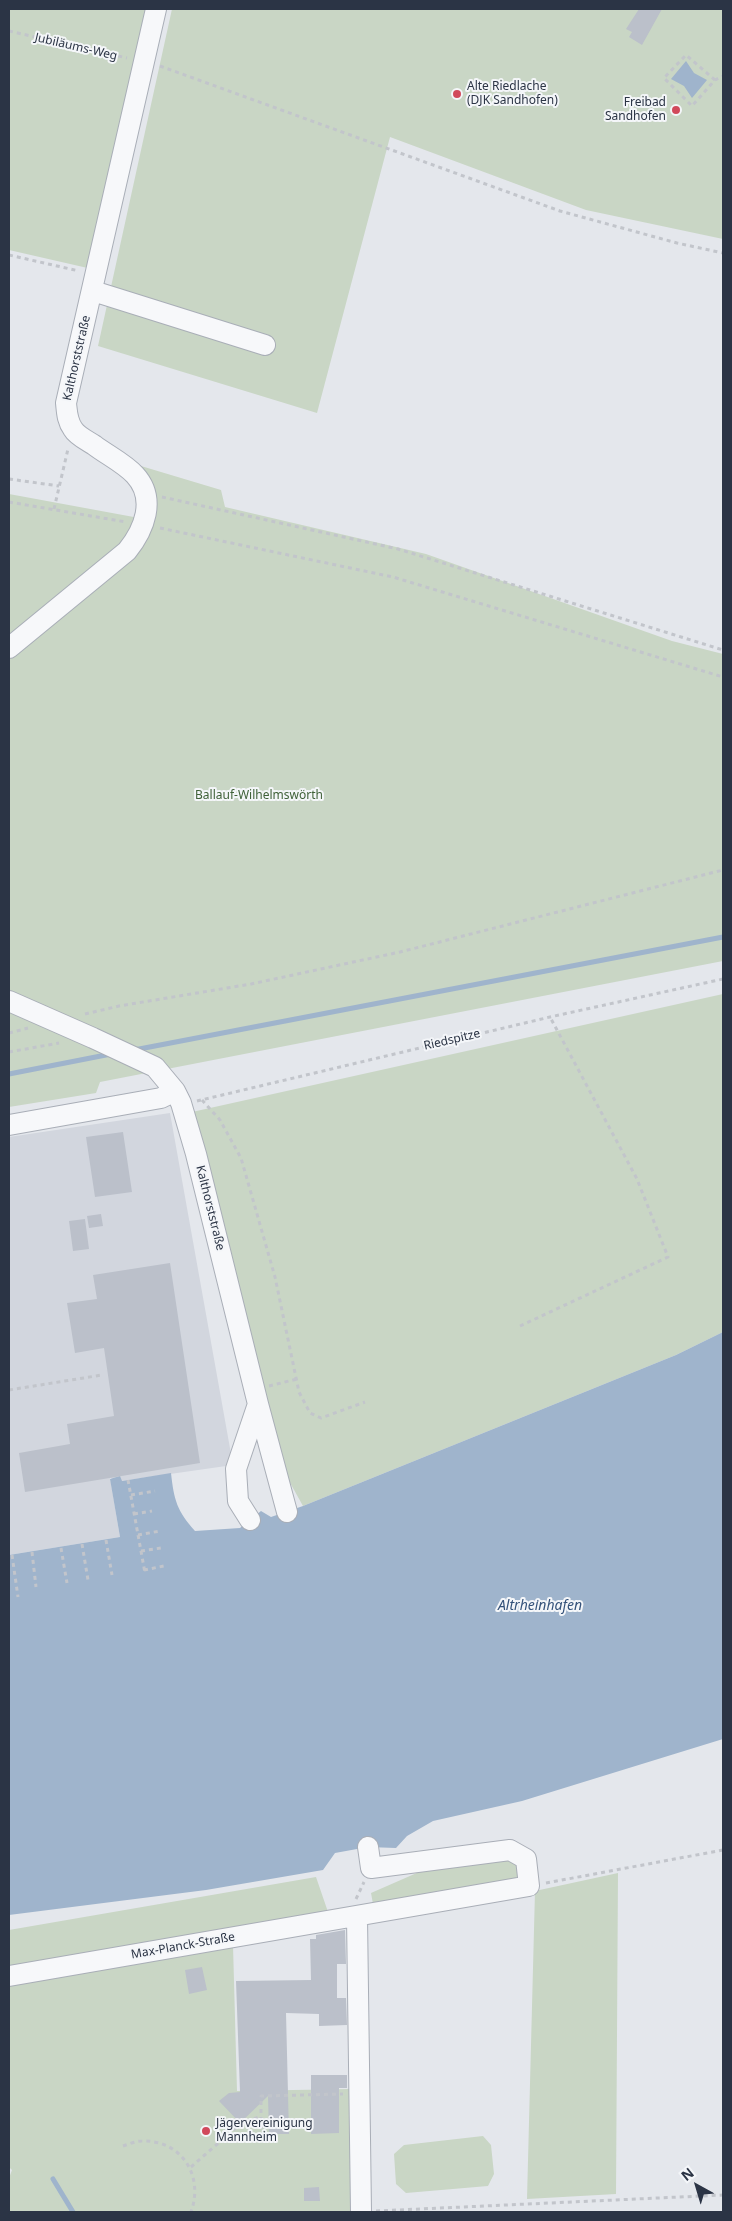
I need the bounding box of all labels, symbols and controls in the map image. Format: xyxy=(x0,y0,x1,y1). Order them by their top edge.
street label: Jubiläums-Weg xyxy=(33,31,119,63)
place label: Alte Riedlache (DJK Sandhofen) xyxy=(467,80,558,108)
marker: Alte Riedlache (DJK Sandhofen) xyxy=(451,88,463,100)
place label: Freibad Sandhofen xyxy=(605,96,666,124)
marker: Freibad Sandhofen xyxy=(670,104,682,116)
street label: Kalthorststraße xyxy=(60,314,94,402)
park label: Ballauf-Wilhelmswörth xyxy=(195,789,323,803)
street label: Riedspitze xyxy=(422,1026,482,1054)
street label: Kalthorststraße xyxy=(192,1164,228,1252)
water label: Altrheinhafen xyxy=(498,1598,582,1614)
street label: Max-Planck-Straße xyxy=(130,1930,236,1962)
place label: Jägervereinigung Mannheim xyxy=(216,2117,313,2145)
marker: Jägervereinigung Mannheim xyxy=(200,2125,212,2137)
north arrow xyxy=(672,2161,722,2211)
text: N xyxy=(677,2163,698,2185)

